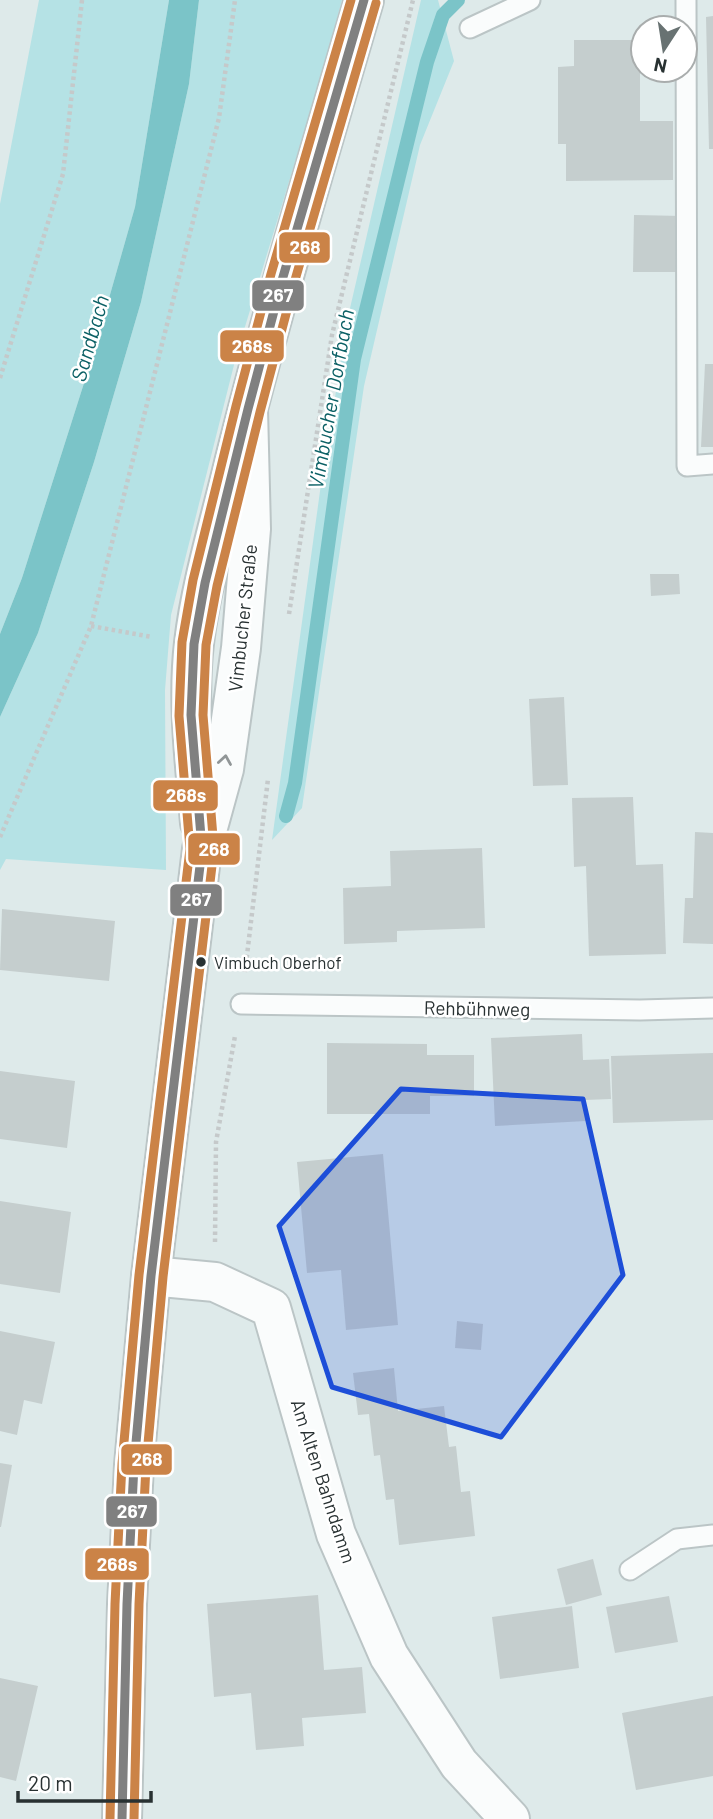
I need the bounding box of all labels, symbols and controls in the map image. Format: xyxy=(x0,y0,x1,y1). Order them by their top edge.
north arrow xyxy=(629,14,699,84)
text: N xyxy=(652,54,669,79)
line badge: 268 xyxy=(278,231,331,264)
text: 268 xyxy=(289,235,321,258)
line badge: 267 xyxy=(251,279,305,312)
text: 267 xyxy=(263,283,294,306)
water label: Sandbach xyxy=(65,292,113,384)
water label: Vimbucher Dorfbach xyxy=(302,307,358,491)
line badge: 268s xyxy=(219,329,285,363)
text: 268s xyxy=(232,334,272,357)
street label: Vimbucher Straße xyxy=(223,543,261,693)
one-way arrow xyxy=(217,754,232,765)
line badge: 268s xyxy=(152,779,219,812)
text: 268s xyxy=(166,783,206,806)
line badge: 268 xyxy=(187,832,241,866)
text: 268 xyxy=(198,837,230,860)
line badge: 267 xyxy=(169,883,223,917)
text: 267 xyxy=(181,887,212,910)
place label: Vimbuch Oberhof xyxy=(214,952,341,972)
marker: Vimbuch Oberhof xyxy=(194,955,208,969)
street label: Rehbühnweg xyxy=(424,996,530,1020)
street label: Am Alten Bahndamm xyxy=(287,1396,361,1566)
line badge: 268 xyxy=(120,1443,173,1476)
text: 268 xyxy=(131,1447,163,1470)
line badge: 267 xyxy=(105,1495,158,1528)
text: 267 xyxy=(117,1499,148,1522)
line badge: 268s xyxy=(84,1547,150,1581)
text: 268s xyxy=(97,1552,137,1575)
scale bar xyxy=(18,1759,150,1803)
text: 20 m xyxy=(28,1770,73,1795)

